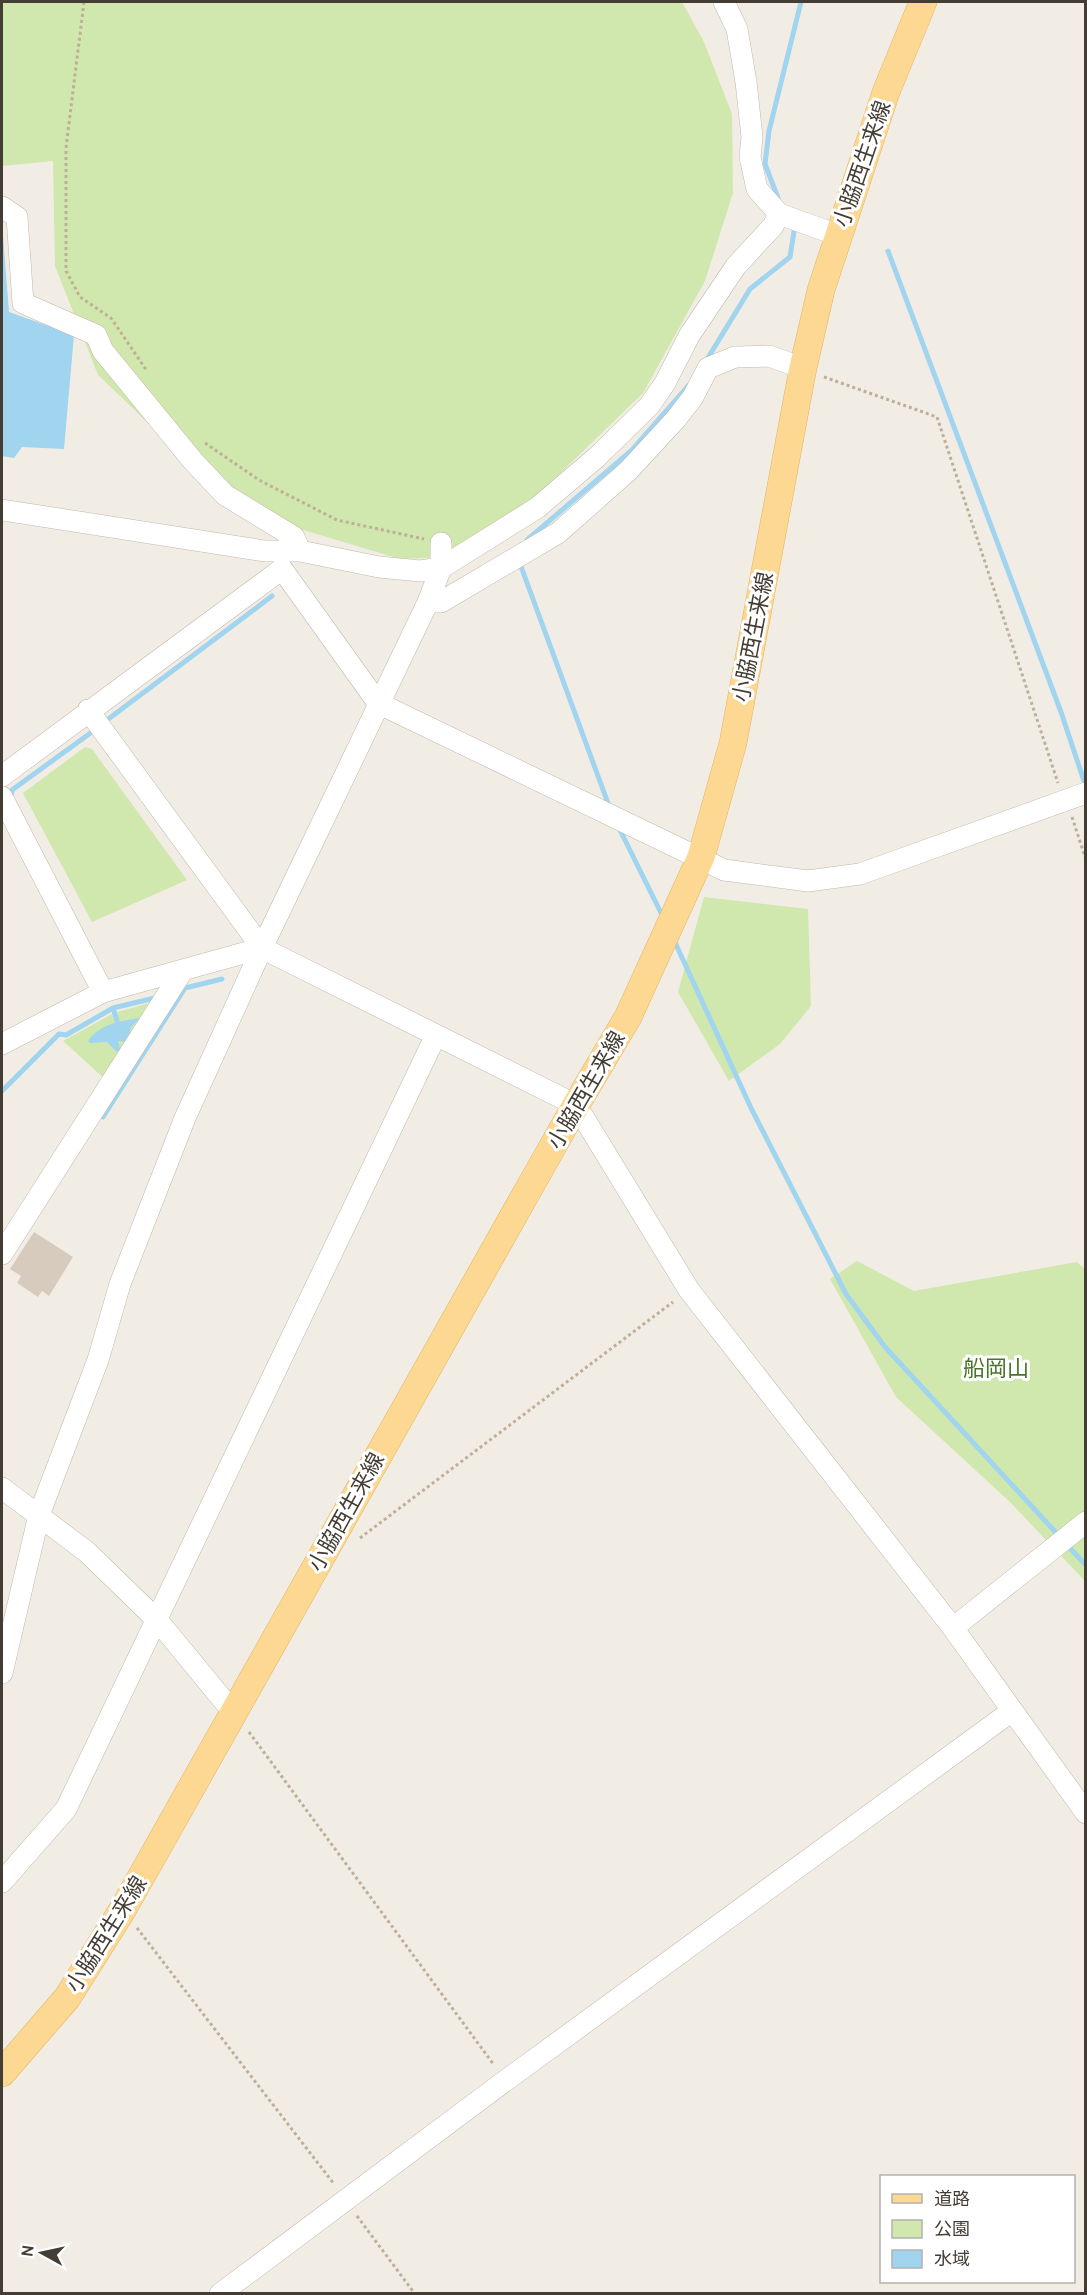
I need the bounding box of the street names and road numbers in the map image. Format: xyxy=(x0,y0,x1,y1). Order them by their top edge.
street label: 小脇西生来線 xyxy=(828,97,896,231)
street label: 小脇西生来線 xyxy=(727,570,779,704)
street label: 小脇西生来線 xyxy=(541,1026,631,1154)
street label: 小脇西生来線 xyxy=(302,1448,390,1576)
street label: 小脇西生来線 xyxy=(60,1871,152,1997)

